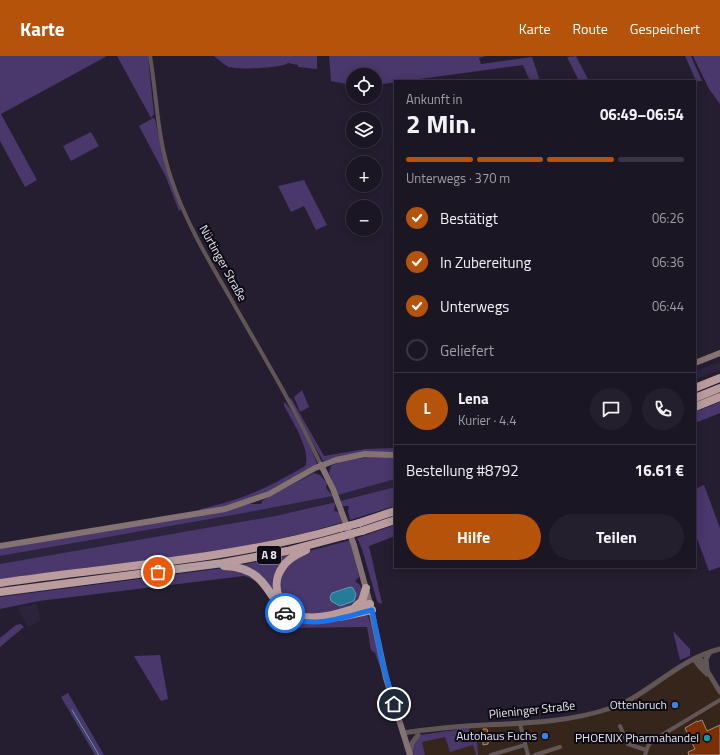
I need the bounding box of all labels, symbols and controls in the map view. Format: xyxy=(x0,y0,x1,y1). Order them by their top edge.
text: Karte xyxy=(20,14,65,43)
text: Karte xyxy=(519,18,551,39)
text: Route xyxy=(573,18,608,39)
text: Gespeichert xyxy=(630,18,700,39)
map controls xyxy=(346,68,382,236)
button: locate xyxy=(346,68,382,104)
text: Ankunft in xyxy=(406,89,462,109)
text: 06:49–06:54 xyxy=(600,103,684,126)
text: 2 Min. xyxy=(406,104,476,143)
button: layers xyxy=(346,112,382,148)
button: + xyxy=(346,156,382,192)
text: Unterwegs · 370 m xyxy=(406,168,510,188)
button: − xyxy=(346,200,382,236)
icon: check xyxy=(406,207,428,229)
text: Bestätigt xyxy=(440,207,498,230)
text: 06:26 xyxy=(652,208,684,228)
street label: Nürtinger Straße xyxy=(195,221,252,304)
icon: check xyxy=(406,251,428,273)
text: In Zubereitung xyxy=(440,251,531,274)
text: 06:36 xyxy=(652,252,684,272)
icon: check xyxy=(406,295,428,317)
text: Unterwegs xyxy=(440,295,509,318)
text: 06:44 xyxy=(652,296,684,316)
text: Geliefert xyxy=(440,339,494,362)
text: Lena xyxy=(458,387,489,410)
button: chat xyxy=(590,388,632,430)
button: phone xyxy=(642,388,684,430)
text: L xyxy=(423,397,431,420)
text: Kurier · 4.4 xyxy=(458,410,516,430)
text: Bestellung #8792 xyxy=(406,459,519,482)
text: 16.61 € xyxy=(635,459,684,482)
button: Hilfe xyxy=(406,514,541,560)
button: Teilen xyxy=(549,514,684,560)
road number: A 8 xyxy=(257,546,281,564)
pin xyxy=(141,555,175,589)
icon: bag xyxy=(147,561,169,583)
courier xyxy=(265,593,305,633)
icon: car xyxy=(274,602,296,624)
pin xyxy=(377,687,411,721)
icon: home xyxy=(383,693,405,715)
place label: Ottenbruch xyxy=(610,695,667,714)
street label: Plieninger Straße xyxy=(488,696,576,723)
marker: Ottenbruch xyxy=(670,700,680,710)
place label: Autohaus Fuchs xyxy=(456,726,537,745)
place label: PHOENIX Pharmahandel xyxy=(575,728,699,747)
marker: Autohaus Fuchs xyxy=(540,731,550,741)
marker: PHOENIX Pharmahandel xyxy=(702,733,712,743)

